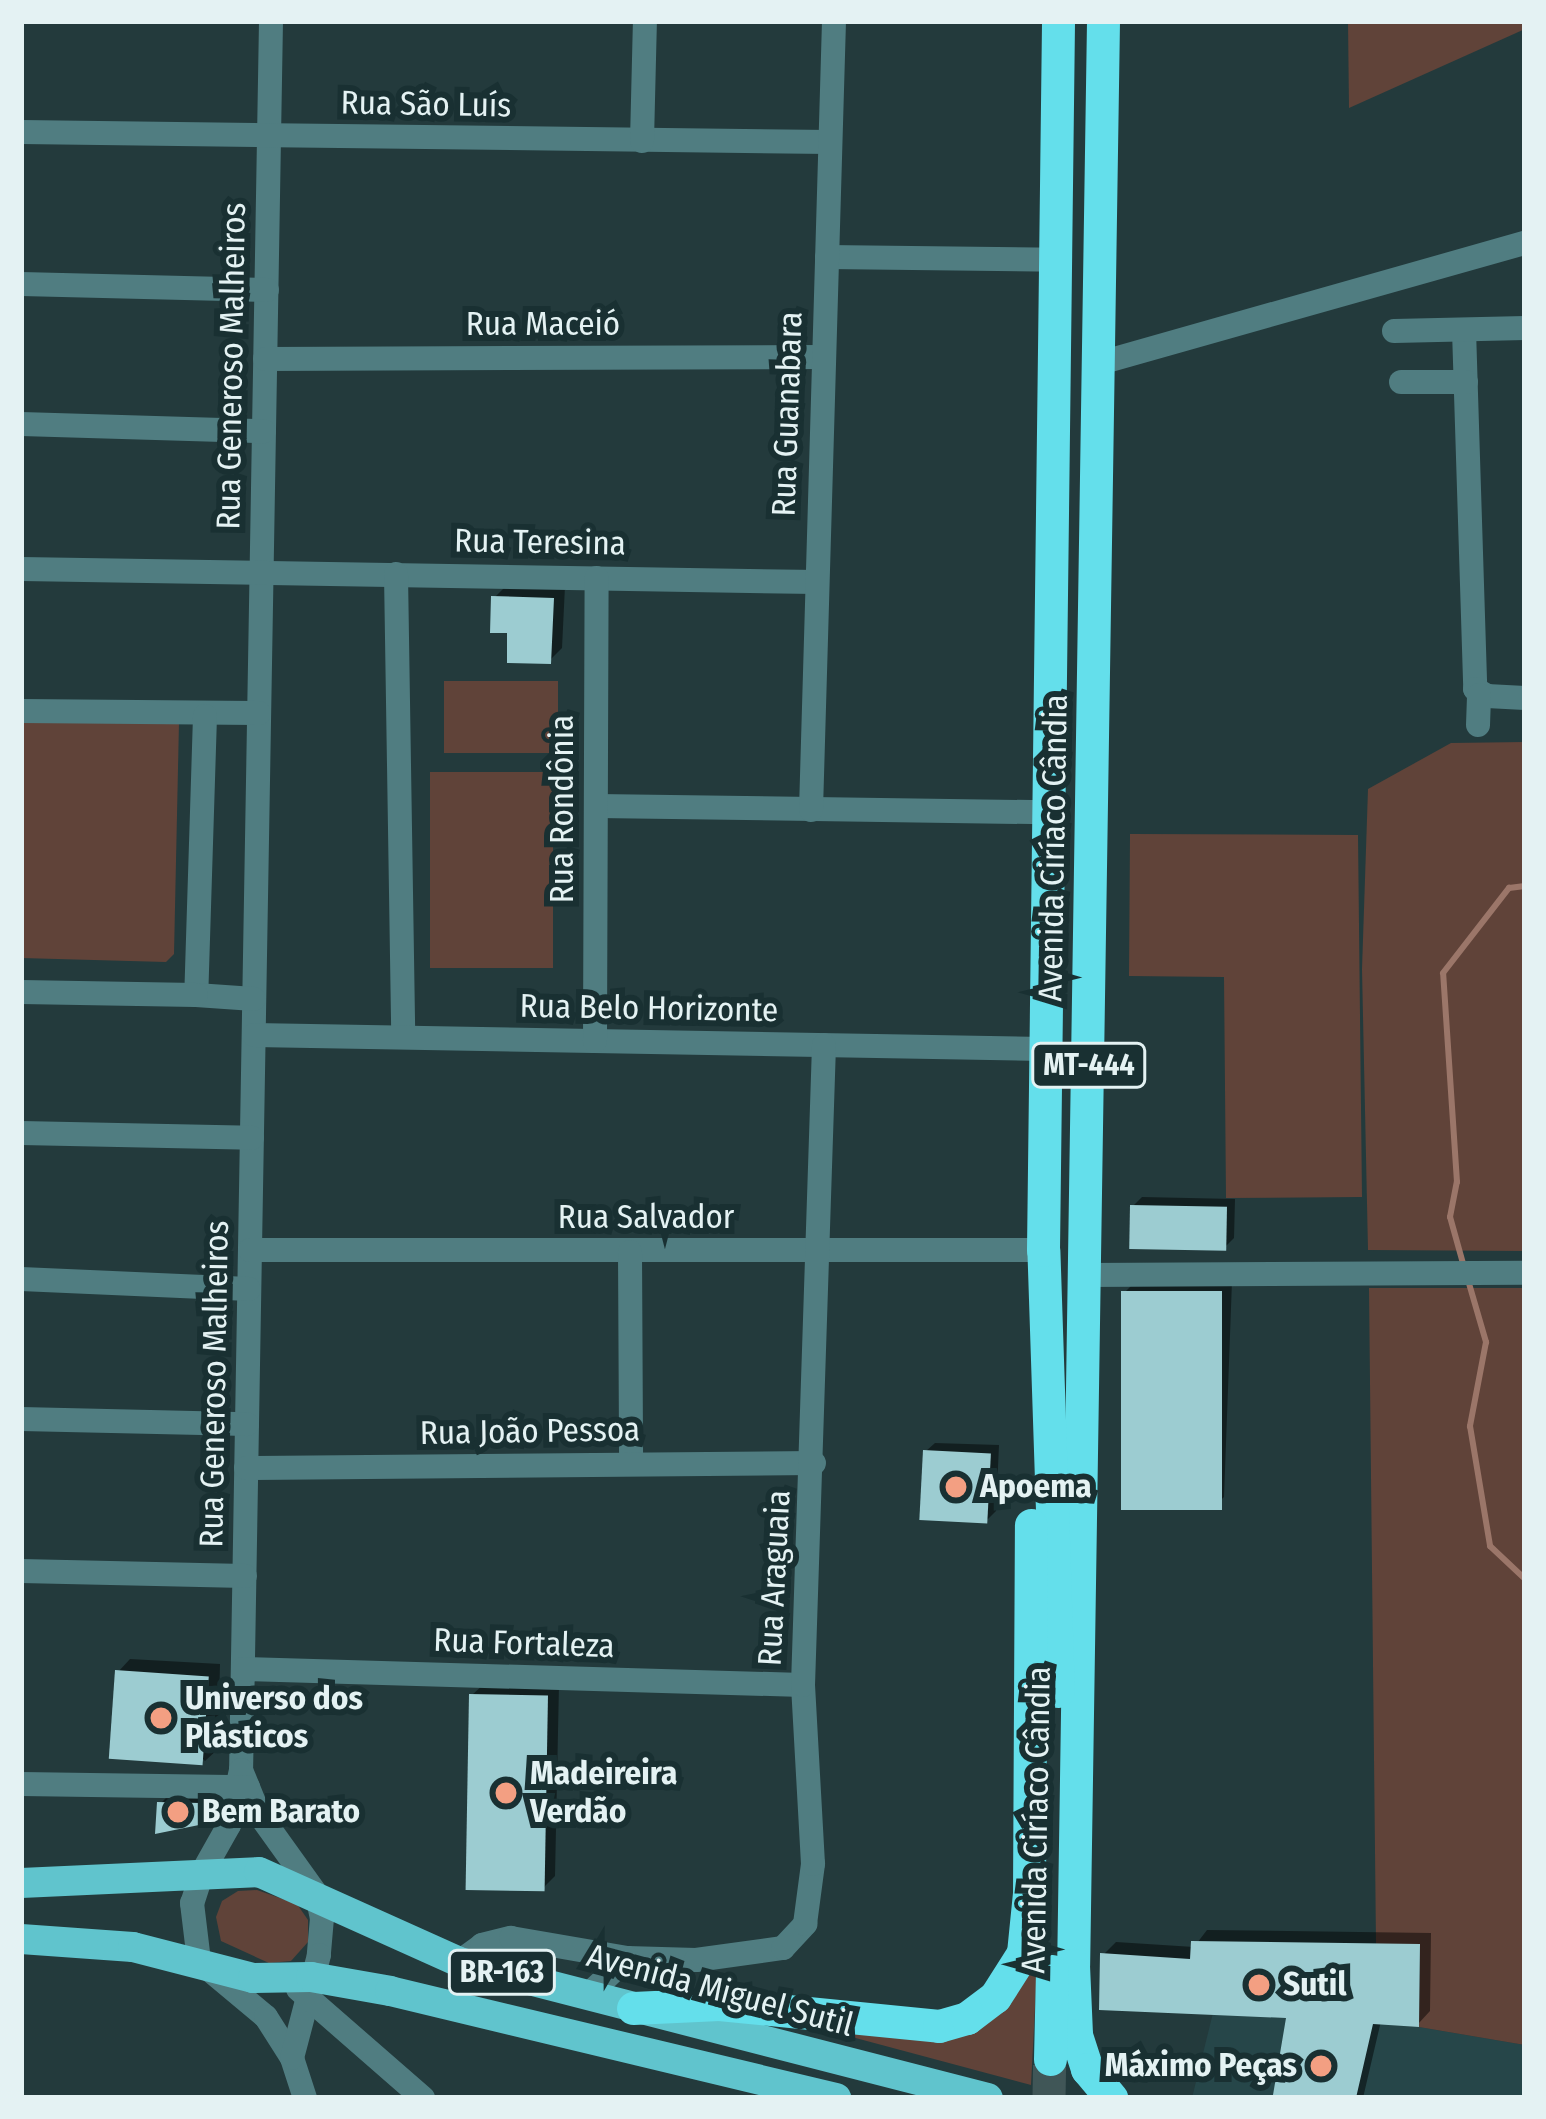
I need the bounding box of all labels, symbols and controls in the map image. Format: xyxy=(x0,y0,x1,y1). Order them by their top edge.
street label: Rua São Luís xyxy=(340,84,512,126)
street label: Rua Generoso Malheiros xyxy=(209,202,255,530)
street label: Rua Maceió xyxy=(466,305,620,345)
street label: Rua Guanabara xyxy=(765,311,811,517)
street label: Rua Teresina xyxy=(454,522,626,564)
street label: Avenida Ciríaco Cândia xyxy=(1032,694,1076,1002)
street label: Rua Rondônia xyxy=(543,715,583,903)
street label: Rua Belo Horizonte xyxy=(519,987,779,1031)
road number: MT-444 xyxy=(1029,1041,1149,1089)
street label: Rua Salvador xyxy=(558,1198,734,1238)
street label: Rua Generoso Malheiros xyxy=(192,1220,238,1548)
street label: Rua João Pessoa xyxy=(420,1410,640,1454)
place label: Apoema xyxy=(980,1467,1092,1507)
marker: Apoema xyxy=(943,1474,969,1500)
street label: Rua Araguaia xyxy=(751,1489,799,1667)
street label: Rua Fortaleza xyxy=(433,1621,615,1667)
street label: Avenida Ciríaco Cândia xyxy=(1015,1666,1059,1974)
place label: Universo dos Plásticos xyxy=(185,1679,363,1757)
marker: Universo dos Plásticos xyxy=(148,1705,174,1731)
place label: Madeireira Verdão xyxy=(530,1754,677,1832)
marker: Madeireira Verdão xyxy=(493,1780,519,1806)
place label: Bem Barato xyxy=(202,1792,360,1832)
marker: Bem Barato xyxy=(165,1799,191,1825)
street label: Avenida Miguel Sutil xyxy=(583,1936,857,2046)
road number: BR-163 xyxy=(445,1948,559,1996)
place label: Sutil xyxy=(1283,1965,1346,2005)
marker: Sutil xyxy=(1246,1972,1272,1998)
place label: Máximo Peças xyxy=(1105,2046,1297,2086)
marker: Máximo Peças xyxy=(1308,2053,1334,2079)

